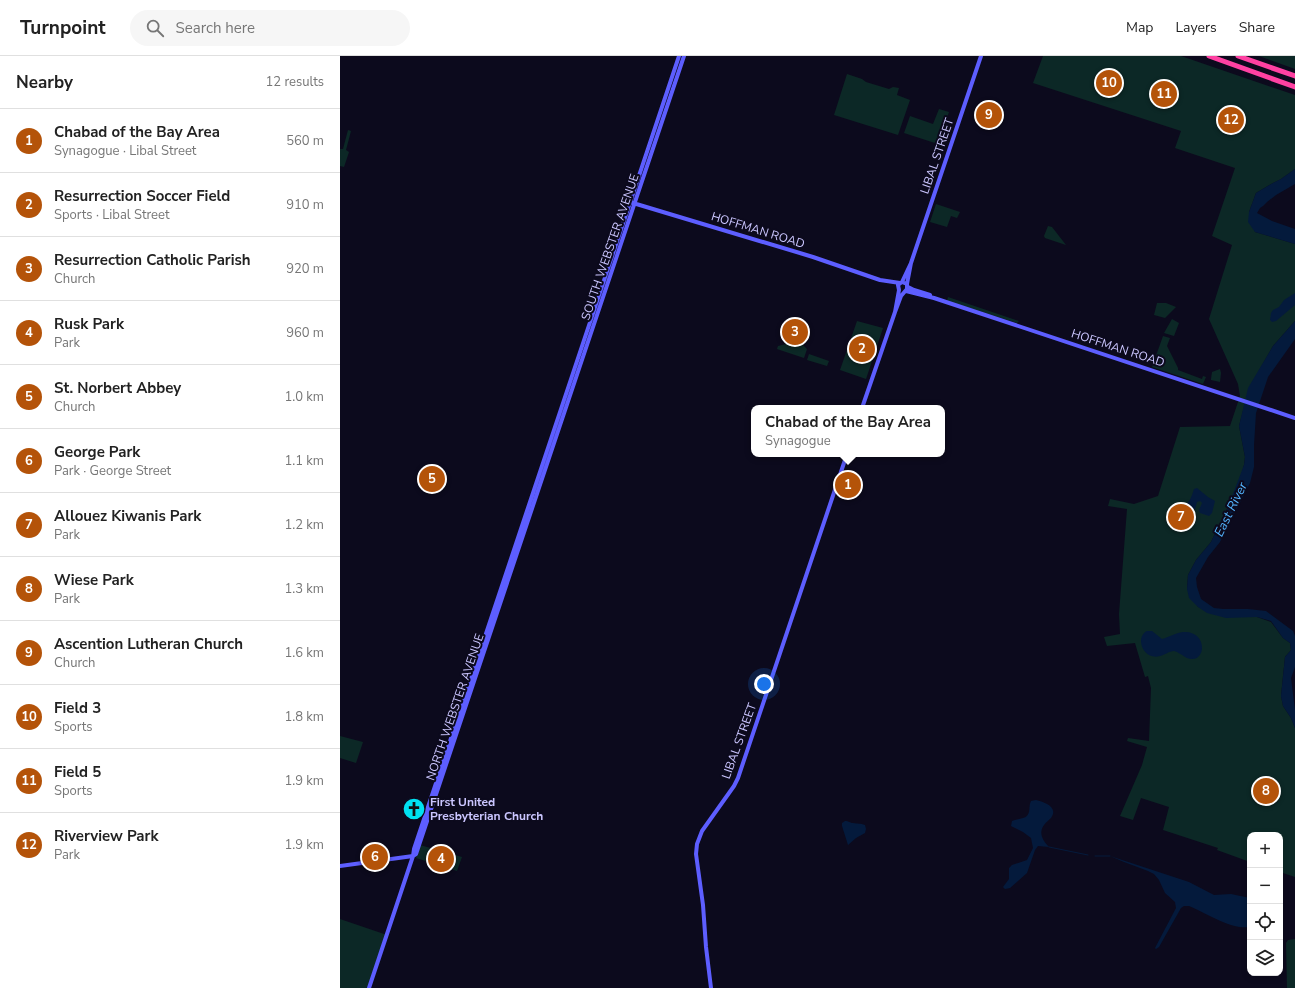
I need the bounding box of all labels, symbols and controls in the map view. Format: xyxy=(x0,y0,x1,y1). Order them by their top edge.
search box xyxy=(130,10,410,46)
text: Turnpoint xyxy=(20,15,106,41)
icon: search xyxy=(144,17,166,39)
text: Search here xyxy=(176,18,255,38)
text: Map xyxy=(1126,18,1153,37)
text: Layers xyxy=(1175,18,1217,37)
text: Share xyxy=(1239,18,1275,37)
pin: 10 xyxy=(1096,68,1122,98)
text: Nearby xyxy=(16,71,73,94)
text: 12 results xyxy=(265,73,324,91)
pin: 11 xyxy=(1151,79,1177,109)
pin: 9 xyxy=(976,100,1002,130)
pin: 12 xyxy=(1218,105,1244,135)
street label: LIBAL STREET xyxy=(916,115,958,196)
text: Chabad of the Bay Area xyxy=(54,122,220,142)
text: 1 xyxy=(25,132,33,150)
text: 560 m xyxy=(286,132,324,150)
text: Synagogue · Libal Street xyxy=(54,142,196,160)
street label: SOUTH WEBSTER AVENUE xyxy=(577,172,643,322)
text: Resurrection Soccer Field xyxy=(54,186,230,206)
text: 2 xyxy=(25,196,33,214)
text: 910 m xyxy=(286,196,324,214)
text: Sports · Libal Street xyxy=(54,206,169,224)
street label: HOFFMAN ROAD xyxy=(709,208,807,252)
text: Resurrection Catholic Parish xyxy=(54,250,251,270)
text: 3 xyxy=(25,260,33,278)
text: 920 m xyxy=(286,260,324,278)
text: Church xyxy=(54,270,95,288)
text: Rusk Park xyxy=(54,314,124,334)
pin: 3 xyxy=(782,317,808,347)
text: 4 xyxy=(25,324,33,342)
text: 960 m xyxy=(286,324,324,342)
street label: HOFFMAN ROAD xyxy=(1069,325,1167,371)
text: Park xyxy=(54,334,80,352)
pin: 2 xyxy=(849,334,875,364)
text: St. Norbert Abbey xyxy=(54,378,181,398)
text: 5 xyxy=(25,388,33,406)
text: 1.0 km xyxy=(284,388,324,406)
text: Church xyxy=(54,398,95,416)
popup xyxy=(751,405,945,457)
text: Chabad of the Bay Area xyxy=(765,412,931,432)
text: Synagogue xyxy=(765,432,831,450)
text: George Park xyxy=(54,442,140,462)
text: 6 xyxy=(25,452,33,470)
text: 1.1 km xyxy=(284,452,324,470)
text: Park · George Street xyxy=(54,462,171,480)
pin: 5 xyxy=(419,464,445,494)
pin: 1 xyxy=(835,470,861,500)
water label: East River xyxy=(1210,479,1252,540)
pin: 7 xyxy=(1168,502,1194,532)
text: Allouez Kiwanis Park xyxy=(54,506,201,526)
text: 7 xyxy=(25,516,33,534)
text: 1.2 km xyxy=(284,516,324,534)
text: Park xyxy=(54,526,80,544)
text: Wiese Park xyxy=(54,570,134,590)
text: 8 xyxy=(25,580,33,598)
text: 1.3 km xyxy=(284,580,324,598)
text: Park xyxy=(54,590,80,608)
street label: NORTH WEBSTER AVENUE xyxy=(422,632,488,782)
text: Ascention Lutheran Church xyxy=(54,634,243,654)
text: 9 xyxy=(25,644,33,662)
text: 1.6 km xyxy=(284,644,324,662)
text: Church xyxy=(54,654,95,672)
your location xyxy=(754,674,774,694)
text: Field 3 xyxy=(54,698,101,718)
street label: LIBAL STREET xyxy=(718,700,760,781)
text: 10 xyxy=(21,708,37,726)
text: 1.8 km xyxy=(284,708,324,726)
text: Sports xyxy=(54,718,93,736)
text: Field 5 xyxy=(54,762,101,782)
text: 11 xyxy=(21,772,37,790)
text: 1.9 km xyxy=(284,772,324,790)
pin: 8 xyxy=(1253,776,1279,806)
text: Sports xyxy=(54,782,93,800)
place label: First United Presbyterian Church xyxy=(430,794,543,824)
church icon: First United Presbyterian Church xyxy=(401,796,427,822)
text: Riverview Park xyxy=(54,826,158,846)
map controls xyxy=(1247,832,1283,976)
button: + xyxy=(1247,832,1283,868)
text: 12 xyxy=(21,836,37,854)
text: 1.9 km xyxy=(284,836,324,854)
pin: 6 xyxy=(362,842,388,872)
pin: 4 xyxy=(428,844,454,874)
text: Park xyxy=(54,846,80,864)
button: − xyxy=(1247,868,1283,904)
button: locate xyxy=(1247,904,1283,940)
button: layers xyxy=(1247,940,1283,976)

